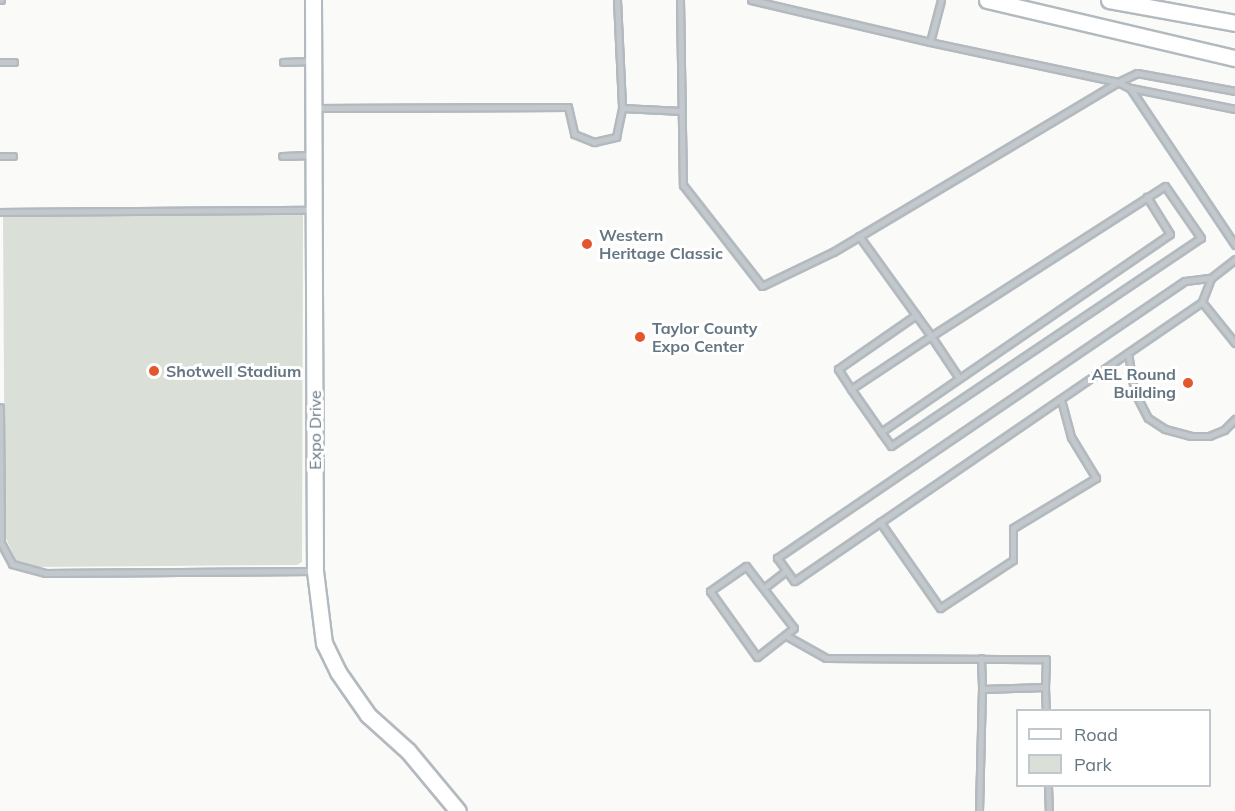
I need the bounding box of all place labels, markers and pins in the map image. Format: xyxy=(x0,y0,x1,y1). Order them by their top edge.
place label: Western Heritage Classic xyxy=(599,225,723,263)
marker: Western Heritage Classic xyxy=(580,237,594,251)
place label: Taylor County Expo Center xyxy=(652,318,757,356)
marker: Taylor County Expo Center xyxy=(633,330,647,344)
place label: Shotwell Stadium xyxy=(166,361,301,381)
marker: Shotwell Stadium xyxy=(147,364,161,378)
place label: AEL Round Building xyxy=(1092,364,1176,402)
marker: AEL Round Building xyxy=(1181,376,1195,390)

